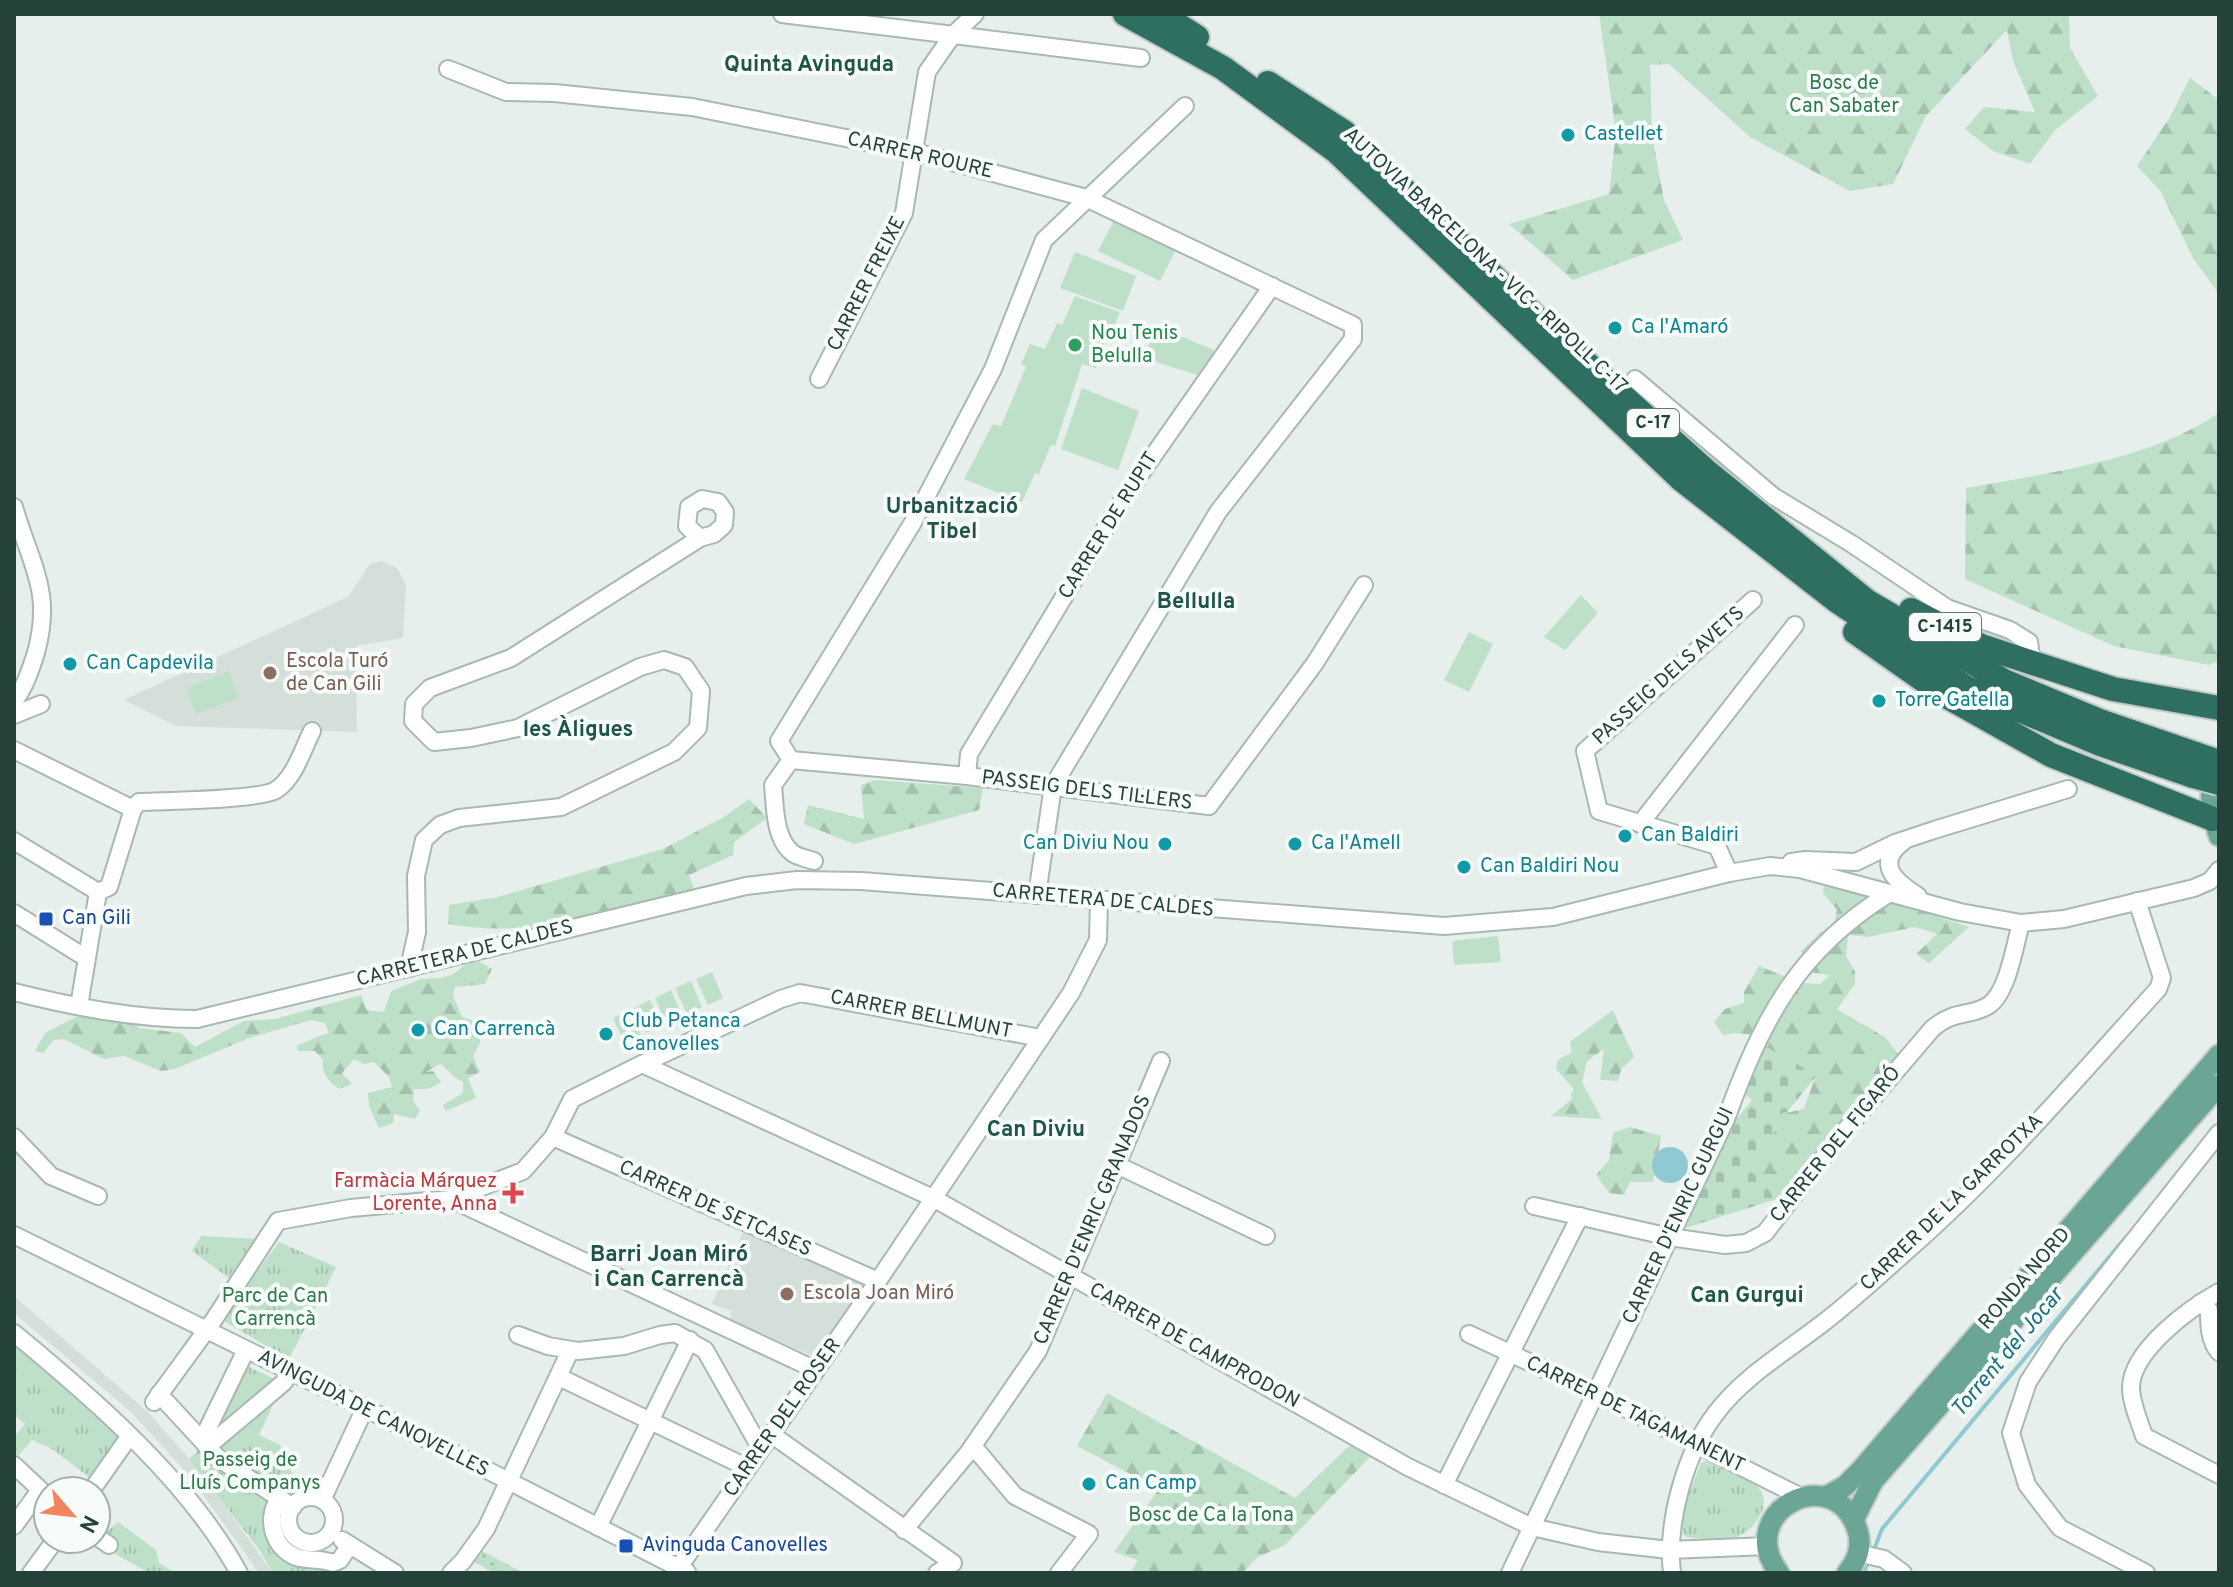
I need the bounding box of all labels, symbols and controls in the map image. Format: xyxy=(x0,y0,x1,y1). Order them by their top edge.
district label: Quinta Avinguda xyxy=(724,52,894,79)
park label: Bosc de Can Sabater xyxy=(1789,71,1899,120)
street label: AUTOVIA BARCELONA - VIC - RIPOLL C-17 xyxy=(1338,122,1632,400)
place label: Castellet xyxy=(1584,122,1663,148)
marker: Castellet xyxy=(1559,126,1577,144)
street label: CARRER ROURE xyxy=(844,127,996,185)
street label: CARRER FREIXE xyxy=(822,212,912,356)
place label: Ca l'Amaró xyxy=(1631,315,1729,341)
marker: Ca l'Amaró xyxy=(1606,319,1624,337)
place label: Nou Tenis Belulla xyxy=(1091,321,1178,370)
marker: Nou Tenis Belulla xyxy=(1066,336,1084,354)
road number: C-17 xyxy=(1627,409,1679,437)
street label: CARRER DE RUPIT xyxy=(1053,447,1165,605)
district label: Urbanització Tibel xyxy=(886,494,1018,546)
district label: Bellulla xyxy=(1157,589,1235,616)
street label: PASSEIG DELS AVETS xyxy=(1588,601,1750,751)
road number: C-1415 xyxy=(1909,613,1981,641)
place label: Escola Turó de Can Gili xyxy=(286,649,388,698)
place label: Can Capdevila xyxy=(86,651,214,677)
marker: Can Capdevila xyxy=(61,655,79,673)
marker: Escola Turó de Can Gili xyxy=(261,664,279,682)
place label: Torre Gatella xyxy=(1895,688,2009,714)
marker: Torre Gatella xyxy=(1870,692,1888,710)
district label: les Àligues xyxy=(523,715,633,744)
street label: PASSEIG DELS TIL·LERS xyxy=(980,765,1194,817)
place label: Can Baldiri xyxy=(1641,823,1739,849)
marker: Can Baldiri xyxy=(1616,827,1634,845)
place label: Can Diviu Nou xyxy=(1023,831,1149,857)
place label: Ca l'Amell xyxy=(1311,831,1401,857)
marker: Can Diviu Nou xyxy=(1156,835,1174,853)
marker: Ca l'Amell xyxy=(1286,835,1304,853)
place label: Can Baldiri Nou xyxy=(1480,854,1619,880)
marker: Can Baldiri Nou xyxy=(1455,858,1473,876)
street label: CARRETERA DE CALDES xyxy=(991,878,1215,924)
place label: Can Gili xyxy=(62,906,131,932)
marker: Can Gili xyxy=(37,910,55,928)
street label: CARRETERA DE CALDES xyxy=(354,914,576,994)
street label: CARRER BELLMUNT xyxy=(828,985,1014,1045)
place label: Club Petanca Canovelles xyxy=(622,1009,741,1058)
place label: Can Carrencà xyxy=(434,1017,555,1043)
marker: Can Carrencà xyxy=(409,1021,427,1039)
marker: Club Petanca Canovelles xyxy=(597,1025,615,1043)
street label: CARRER DEL FIGARÓ xyxy=(1763,1060,1907,1229)
street label: CARRER D'ENRIC GRANADOS xyxy=(1028,1091,1158,1349)
street label: CARRER D'ENRIC GURGUI xyxy=(1617,1103,1741,1329)
street label: CARRER DE LA GARROTXA xyxy=(1855,1109,2049,1297)
district label: Can Diviu xyxy=(987,1117,1085,1144)
street label: CARRER DE SETCASES xyxy=(614,1155,816,1263)
place label: Farmàcia Márquez Lorente, Anna xyxy=(334,1169,497,1218)
marker: Farmàcia Márquez Lorente, Anna xyxy=(504,1184,522,1202)
street label: RONDA NORD xyxy=(1973,1222,2077,1336)
district label: Barri Joan Miró i Can Carrencà xyxy=(590,1242,748,1294)
street label: CARRER DE CAMPRODON xyxy=(1084,1277,1304,1415)
place label: Escola Joan Miró xyxy=(803,1281,954,1307)
water label: Torrent del Jocar xyxy=(1946,1281,2071,1423)
district label: Can Gurgui xyxy=(1690,1283,1804,1310)
park label: Parc de Can Carrencà xyxy=(222,1284,328,1333)
marker: Escola Joan Miró xyxy=(778,1285,796,1303)
street label: CARRER DEL ROSER xyxy=(718,1334,848,1502)
street label: AVINGUDA DE CANOVELLES xyxy=(253,1344,493,1484)
street label: CARRER DE TAGAMANENT xyxy=(1521,1351,1749,1479)
park label: Passeig de Lluís Companys xyxy=(179,1448,321,1497)
place label: Can Camp xyxy=(1105,1471,1197,1497)
north arrow xyxy=(32,1475,112,1555)
marker: Can Camp xyxy=(1080,1475,1098,1493)
park label: Bosc de Ca la Tona xyxy=(1128,1503,1294,1529)
text: N xyxy=(72,1510,103,1537)
place label: Avinguda Canovelles xyxy=(642,1533,828,1559)
marker: Avinguda Canovelles xyxy=(617,1537,635,1555)

